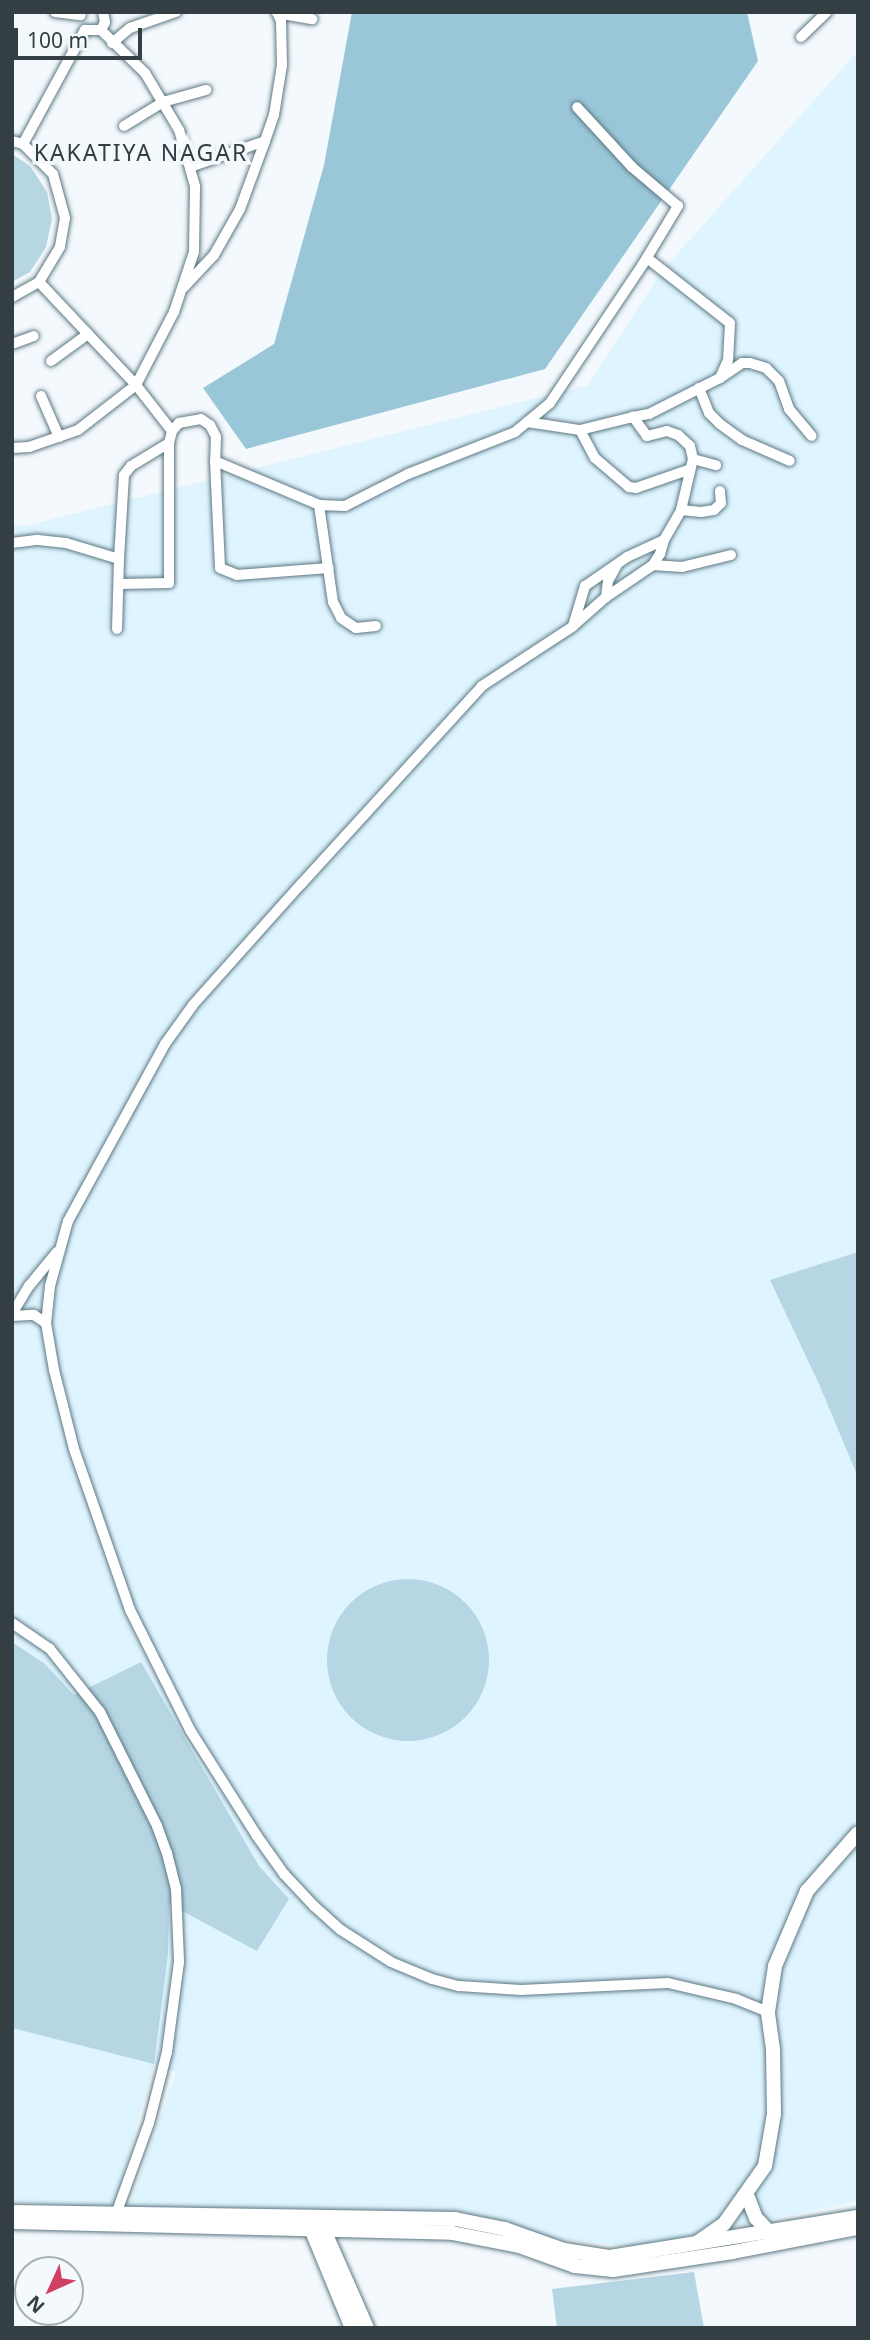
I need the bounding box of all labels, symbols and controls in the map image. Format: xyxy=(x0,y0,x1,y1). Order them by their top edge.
scale bar xyxy=(18,14,145,58)
text: 100 m xyxy=(27,26,88,54)
district label: KAKATIYA NAGAR xyxy=(35,138,247,166)
north arrow xyxy=(14,2256,84,2326)
text: N xyxy=(21,2290,50,2319)

